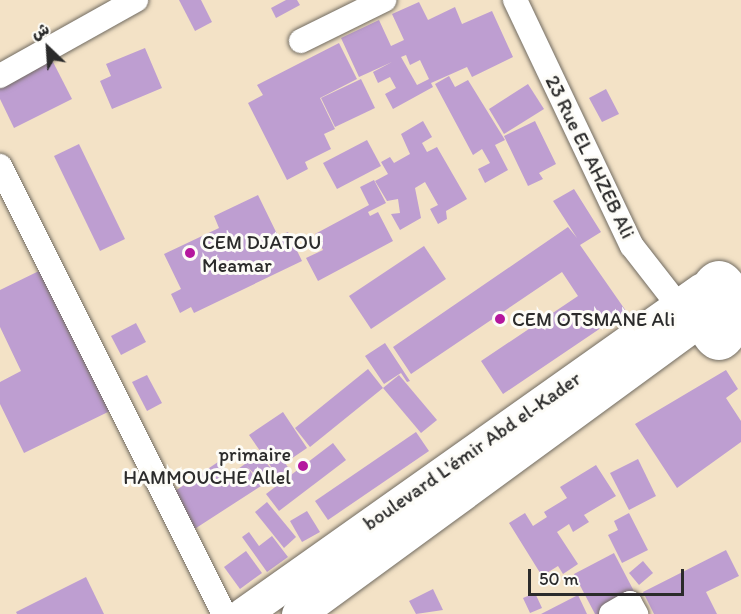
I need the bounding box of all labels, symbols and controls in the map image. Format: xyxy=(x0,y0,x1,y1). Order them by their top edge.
north arrow xyxy=(18,18,78,78)
text: ش xyxy=(28,19,52,44)
street label: 23 Rue EL AHZEB Ali xyxy=(540,71,640,243)
place label: CEM DJATOU Meamar xyxy=(202,230,321,277)
marker: CEM DJATOU Meamar xyxy=(183,246,197,260)
place label: CEM OTSMANE Ali xyxy=(512,307,674,331)
marker: CEM OTSMANE Ali xyxy=(493,312,507,326)
street label: boulevard L'émir Abd el-Kader xyxy=(359,367,585,535)
place label: primaire HAMMOUCHE Allel xyxy=(123,442,291,489)
marker: primaire HAMMOUCHE Allel xyxy=(296,459,310,473)
scale bar xyxy=(531,557,687,595)
text: 50 m xyxy=(539,568,579,590)

